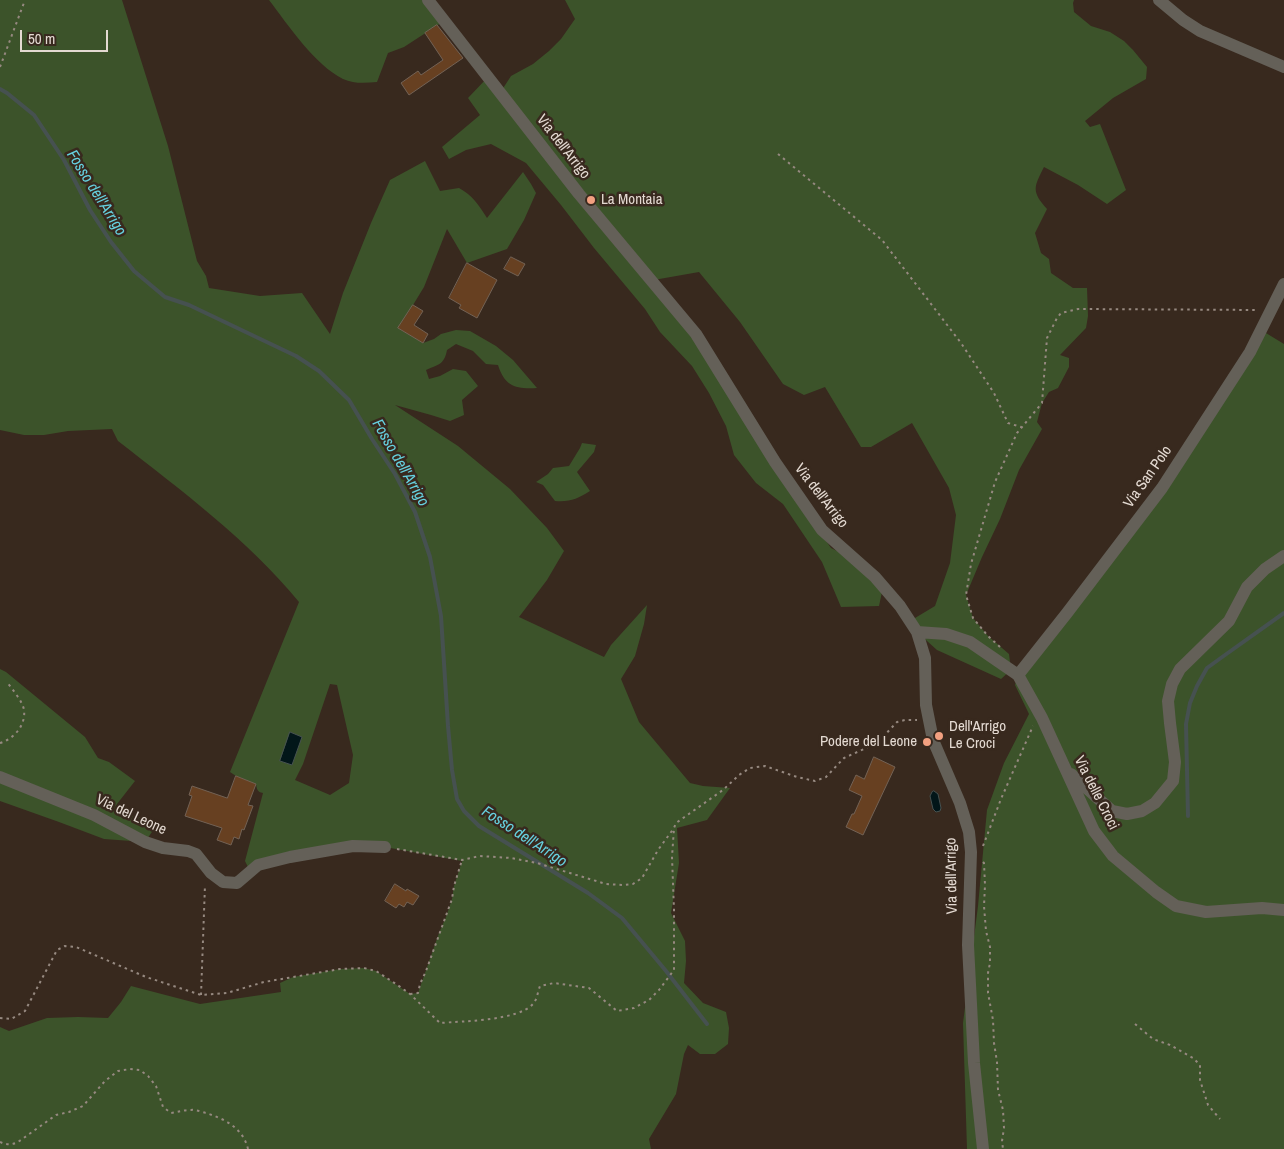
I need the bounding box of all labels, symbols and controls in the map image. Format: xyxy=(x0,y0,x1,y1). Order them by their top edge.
scale bar xyxy=(22,20,110,52)
text: 50 m xyxy=(28,28,55,49)
street label: Via dell'Arrigo xyxy=(532,111,594,183)
water label: Fosso dell'Arrigo xyxy=(62,147,130,239)
place label: La Montaia xyxy=(601,191,663,209)
marker: La Montaia xyxy=(585,194,597,206)
water label: Fosso dell'Arrigo xyxy=(367,416,433,510)
street label: Via San Polo xyxy=(1120,443,1176,511)
street label: Via dell'Arrigo xyxy=(790,460,852,532)
place label: Dell'Arrigo Le Croci xyxy=(949,718,1006,753)
marker: Dell'Arrigo Le Croci xyxy=(933,730,945,742)
place label: Podere del Leone xyxy=(820,733,917,751)
marker: Podere del Leone xyxy=(921,736,933,748)
street label: Via delle Croci xyxy=(1070,753,1122,833)
street label: Via del Leone xyxy=(93,791,169,839)
water label: Fosso dell'Arrigo xyxy=(478,802,570,872)
street label: Via dell'Arrigo xyxy=(942,838,962,914)

